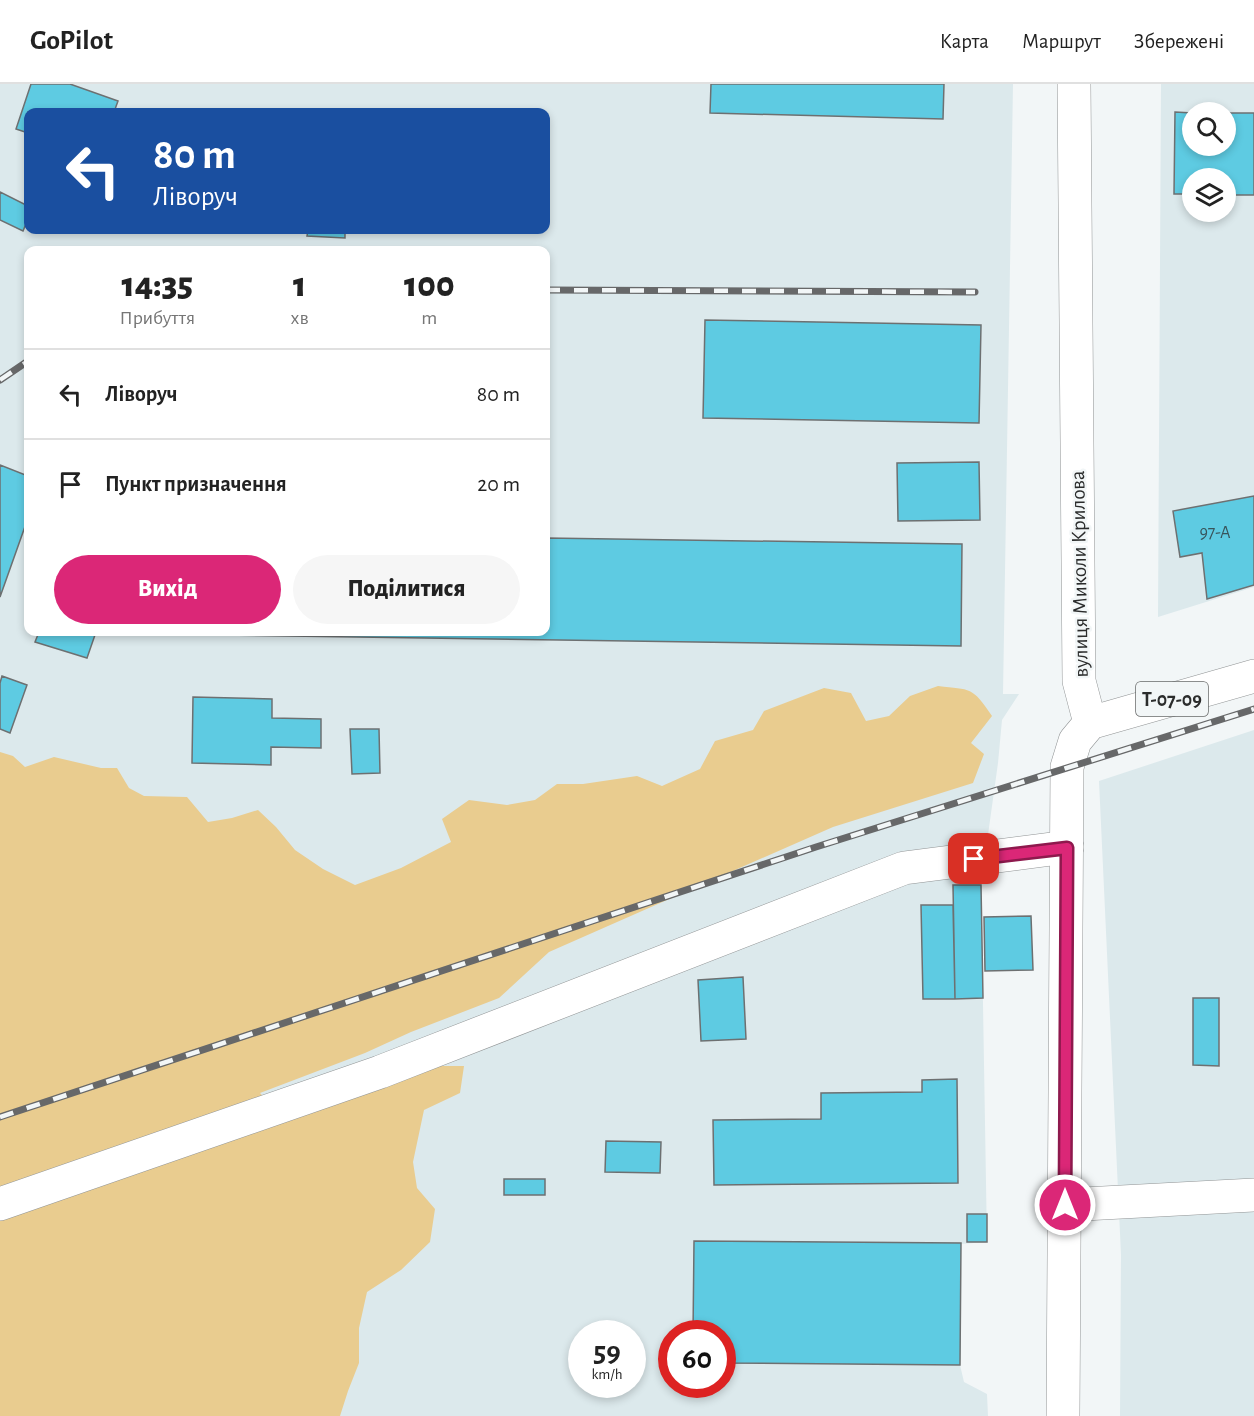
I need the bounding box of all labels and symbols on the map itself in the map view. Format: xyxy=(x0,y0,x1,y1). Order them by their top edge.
street label: вулиця Миколи Крилова xyxy=(1067,470,1092,678)
house number: 97-А xyxy=(1199,524,1231,542)
road number: Т-07-09 xyxy=(1136,682,1208,716)
pin xyxy=(948,833,999,884)
position arrow xyxy=(1033,1173,1097,1237)
speed limit sign: 60 xyxy=(658,1320,736,1398)

